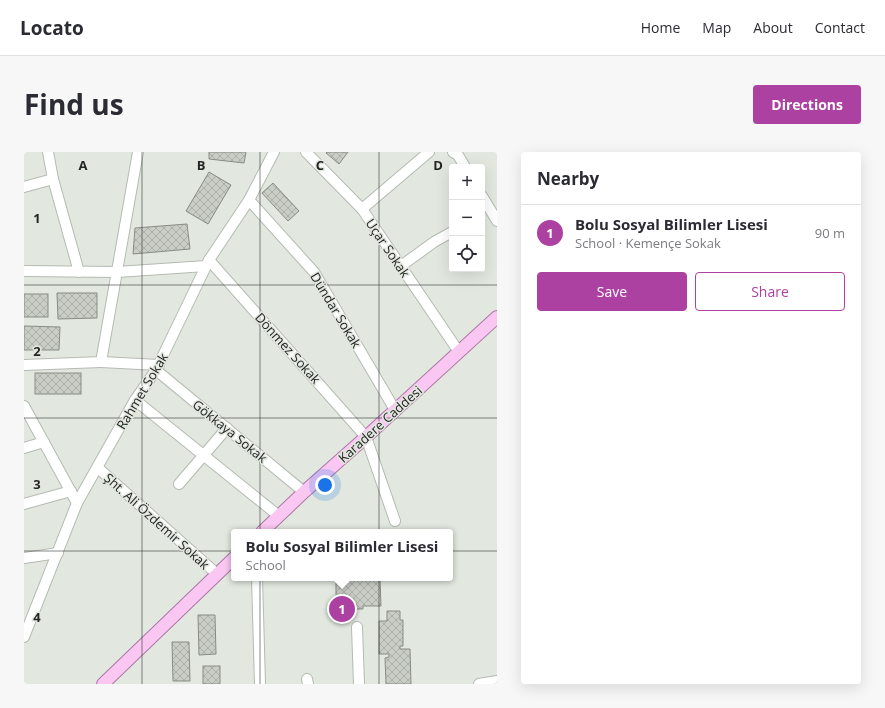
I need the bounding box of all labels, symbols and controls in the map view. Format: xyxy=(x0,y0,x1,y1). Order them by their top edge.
text: Locato xyxy=(20,15,84,41)
text: Home xyxy=(641,18,680,37)
text: Map xyxy=(702,18,731,37)
text: About xyxy=(753,18,793,37)
text: Contact xyxy=(815,18,865,37)
text: Find us xyxy=(24,85,124,123)
button: Directions xyxy=(753,85,861,124)
text: A xyxy=(79,156,88,174)
text: B xyxy=(197,156,206,174)
text: C xyxy=(316,156,324,174)
text: D xyxy=(433,156,443,174)
map controls xyxy=(449,164,485,272)
button: + xyxy=(449,164,485,200)
text: Nearby xyxy=(537,167,599,190)
button: − xyxy=(449,200,485,236)
text: 1 xyxy=(33,209,41,227)
text: Bolu Sosyal Bilimler Lisesi xyxy=(575,214,768,234)
street label: Uçar Sokak xyxy=(362,215,414,281)
text: 1 xyxy=(546,224,554,242)
text: 90 m xyxy=(815,224,845,242)
text: School · Kemençe Sokak xyxy=(575,234,721,252)
button: locate xyxy=(449,236,485,272)
street label: Dündar Sokak xyxy=(306,269,366,351)
button: Save xyxy=(537,272,687,311)
button: Share xyxy=(695,272,845,311)
street label: Dönmez Sokak xyxy=(251,309,325,388)
text: 2 xyxy=(33,342,41,360)
street label: Rahmet Sokak xyxy=(112,349,172,433)
street label: Karadere Caddesi xyxy=(334,381,426,467)
street label: Gökkaya Sokak xyxy=(189,395,271,467)
street label: Şht. Ali Özdemir Sokak xyxy=(100,469,214,573)
text: 3 xyxy=(33,475,41,493)
your location xyxy=(315,475,335,495)
popup xyxy=(231,529,453,581)
text: Bolu Sosyal Bilimler Lisesi xyxy=(246,536,438,556)
text: School xyxy=(246,556,286,574)
pin: 1 xyxy=(329,594,355,624)
text: 4 xyxy=(33,608,41,626)

